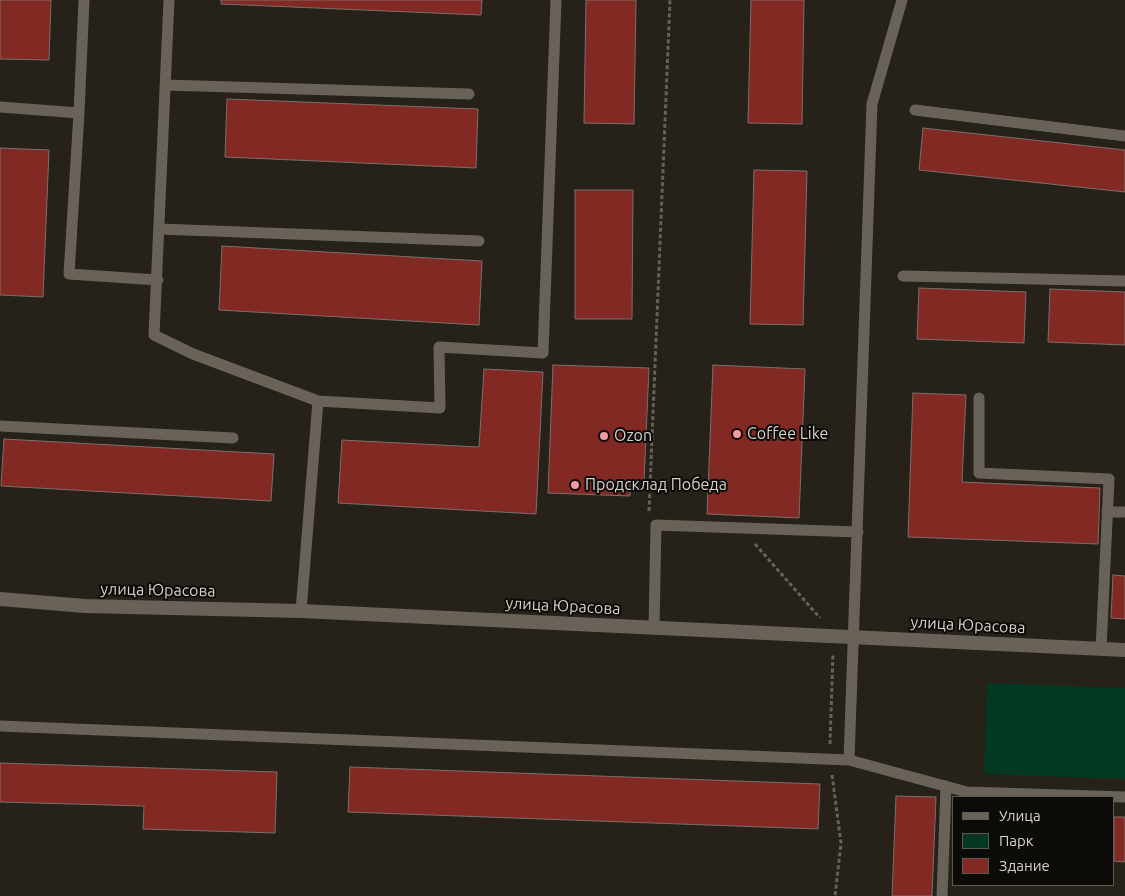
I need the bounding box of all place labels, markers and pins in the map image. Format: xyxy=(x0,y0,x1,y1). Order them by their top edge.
place label: Coffee Like xyxy=(747,424,828,444)
place label: Ozon xyxy=(614,426,652,446)
marker: Coffee Like xyxy=(731,428,743,440)
marker: Ozon xyxy=(598,430,610,442)
place label: Продсклад Победа xyxy=(585,475,727,495)
marker: Продсклад Победа xyxy=(569,479,581,491)

